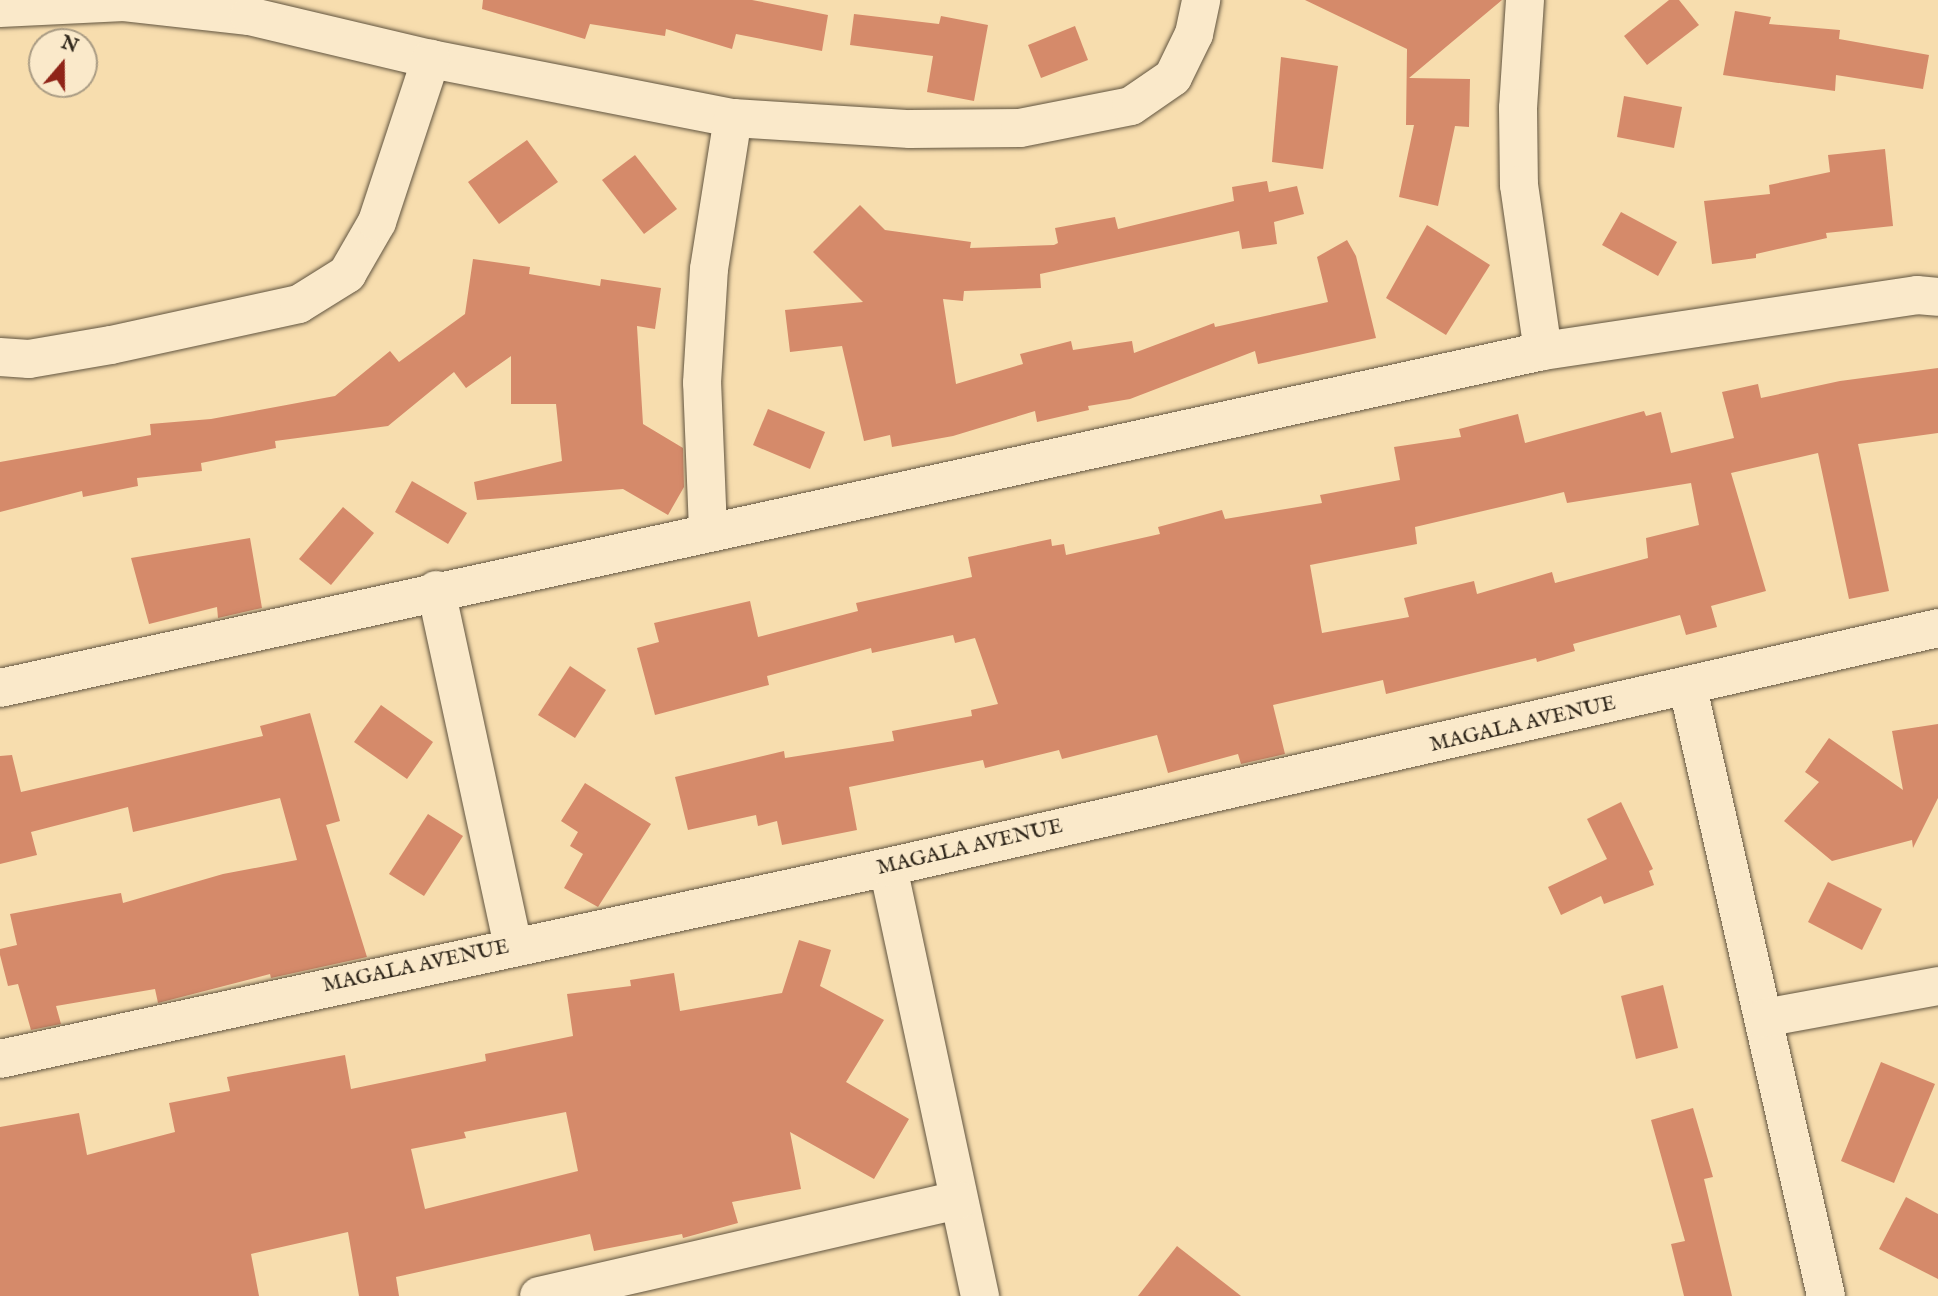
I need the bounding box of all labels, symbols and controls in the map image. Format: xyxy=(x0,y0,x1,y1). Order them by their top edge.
north arrow xyxy=(28,28,98,98)
text: N xyxy=(58,31,81,59)
street label: MAGALA AVENUE xyxy=(1428,691,1618,759)
street label: MAGALA AVENUE xyxy=(875,814,1065,882)
street label: MAGALA AVENUE xyxy=(320,935,512,999)

